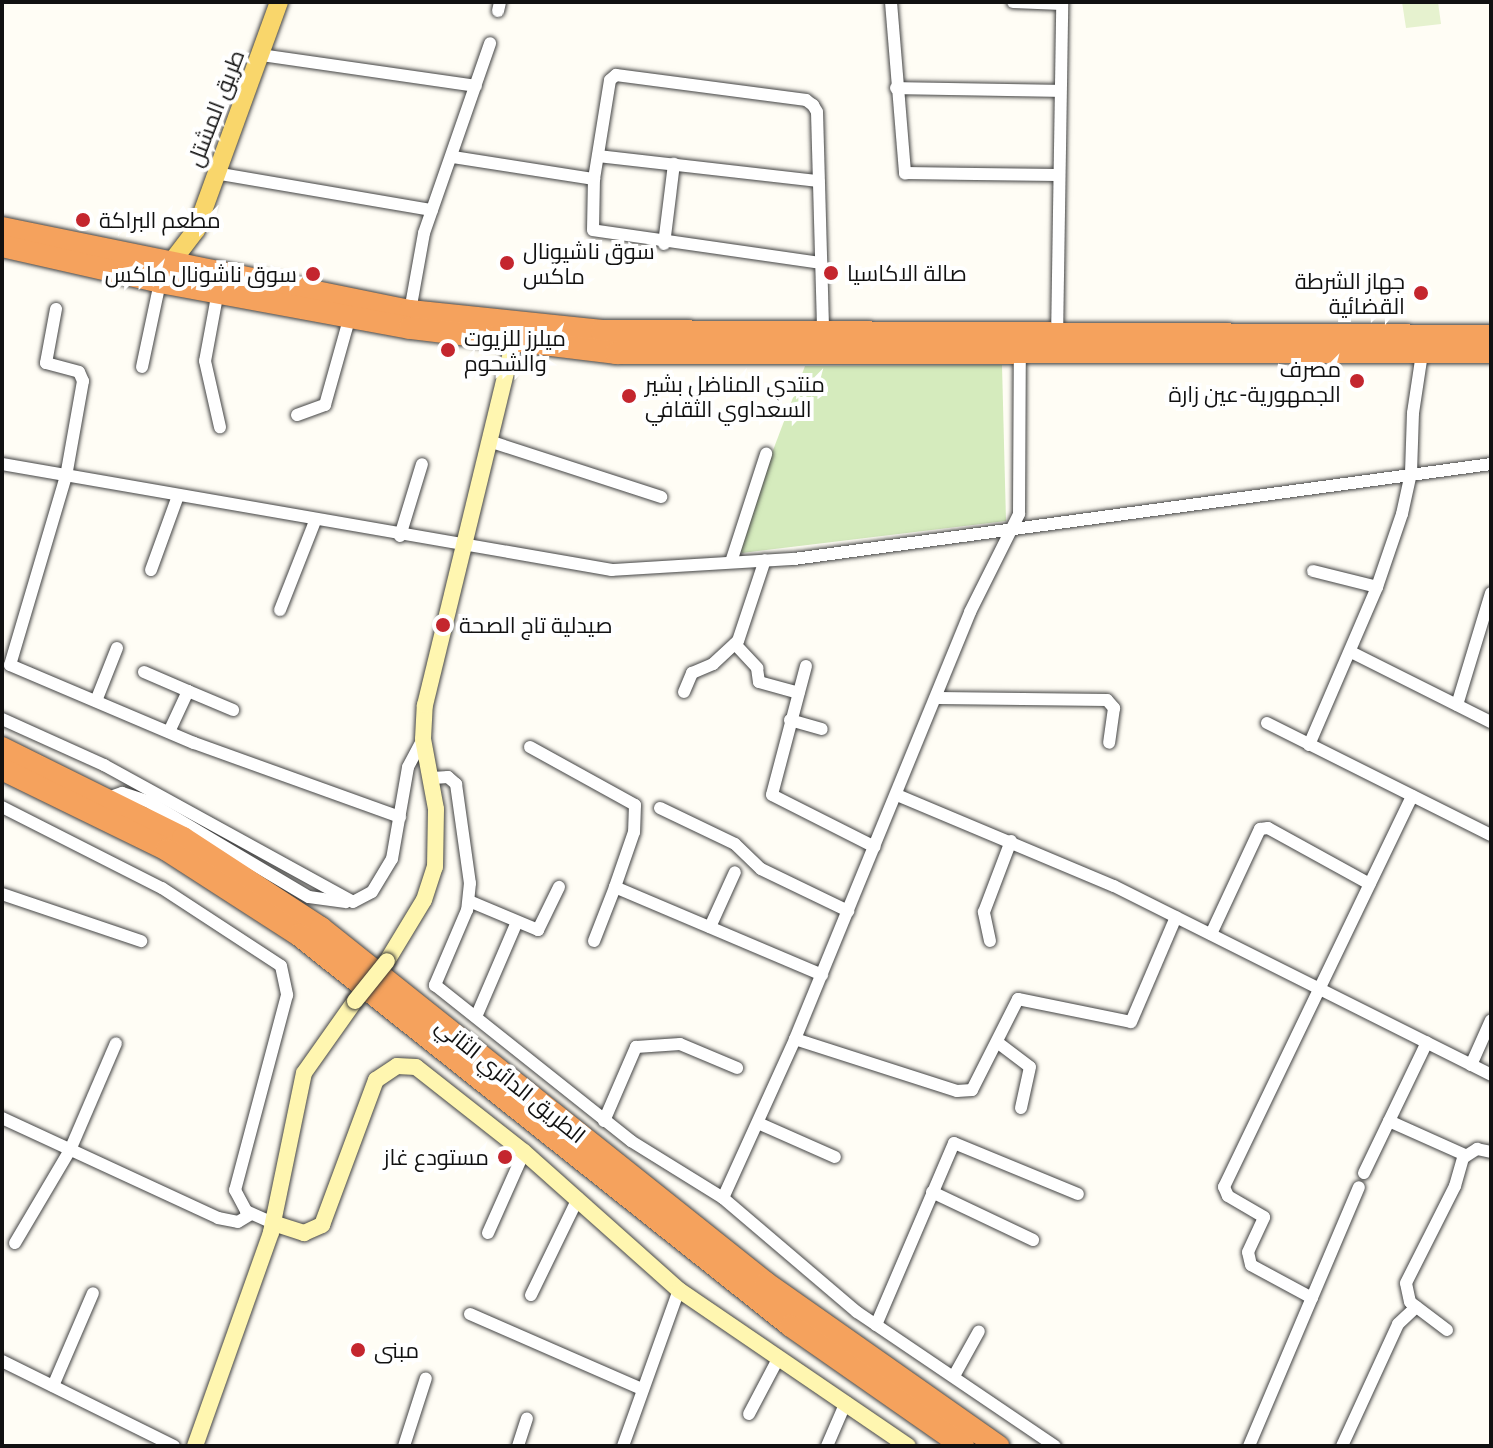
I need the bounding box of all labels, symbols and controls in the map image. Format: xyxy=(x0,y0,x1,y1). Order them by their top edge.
street label: طريق المشتل xyxy=(181,46,249,170)
place label: مطعم البراكة xyxy=(99,207,221,233)
marker: مطعم البراكة xyxy=(74,211,92,229)
place label: سوق ناشيونال ماكس xyxy=(523,237,655,288)
marker: سوق ناشيونال ماكس xyxy=(498,254,516,272)
place label: صالة الاكاسيا xyxy=(847,260,967,286)
place label: سوق ناشونال ماكس xyxy=(105,261,297,287)
marker: صالة الاكاسيا xyxy=(822,264,840,282)
marker: سوق ناشونال ماكس xyxy=(304,265,322,283)
place label: جهاز الشرطة القضائية xyxy=(1295,267,1405,318)
marker: جهاز الشرطة القضائية xyxy=(1412,284,1430,302)
place label: ميلرز للزيوت والشحوم xyxy=(464,324,566,376)
marker: ميلرز للزيوت والشحوم xyxy=(439,341,457,359)
place label: مصرف الجمهورية-عين زارة xyxy=(1169,355,1341,406)
place label: منتدي المناضل بشير السعداوي الثقافي xyxy=(645,370,825,422)
marker: مصرف الجمهورية-عين زارة xyxy=(1348,372,1366,390)
marker: منتدي المناضل بشير السعداوي الثقافي xyxy=(620,387,638,405)
place label: صيدلية تاج الصحة xyxy=(459,612,613,638)
marker: صيدلية تاج الصحة xyxy=(434,616,452,634)
street label: الطريق الدائري الثاني xyxy=(431,1012,591,1148)
place label: مستودع غاز xyxy=(384,1144,489,1170)
marker: مستودع غاز xyxy=(496,1148,514,1166)
place label: مبنى xyxy=(374,1337,419,1363)
marker: مبنى xyxy=(349,1341,367,1359)

